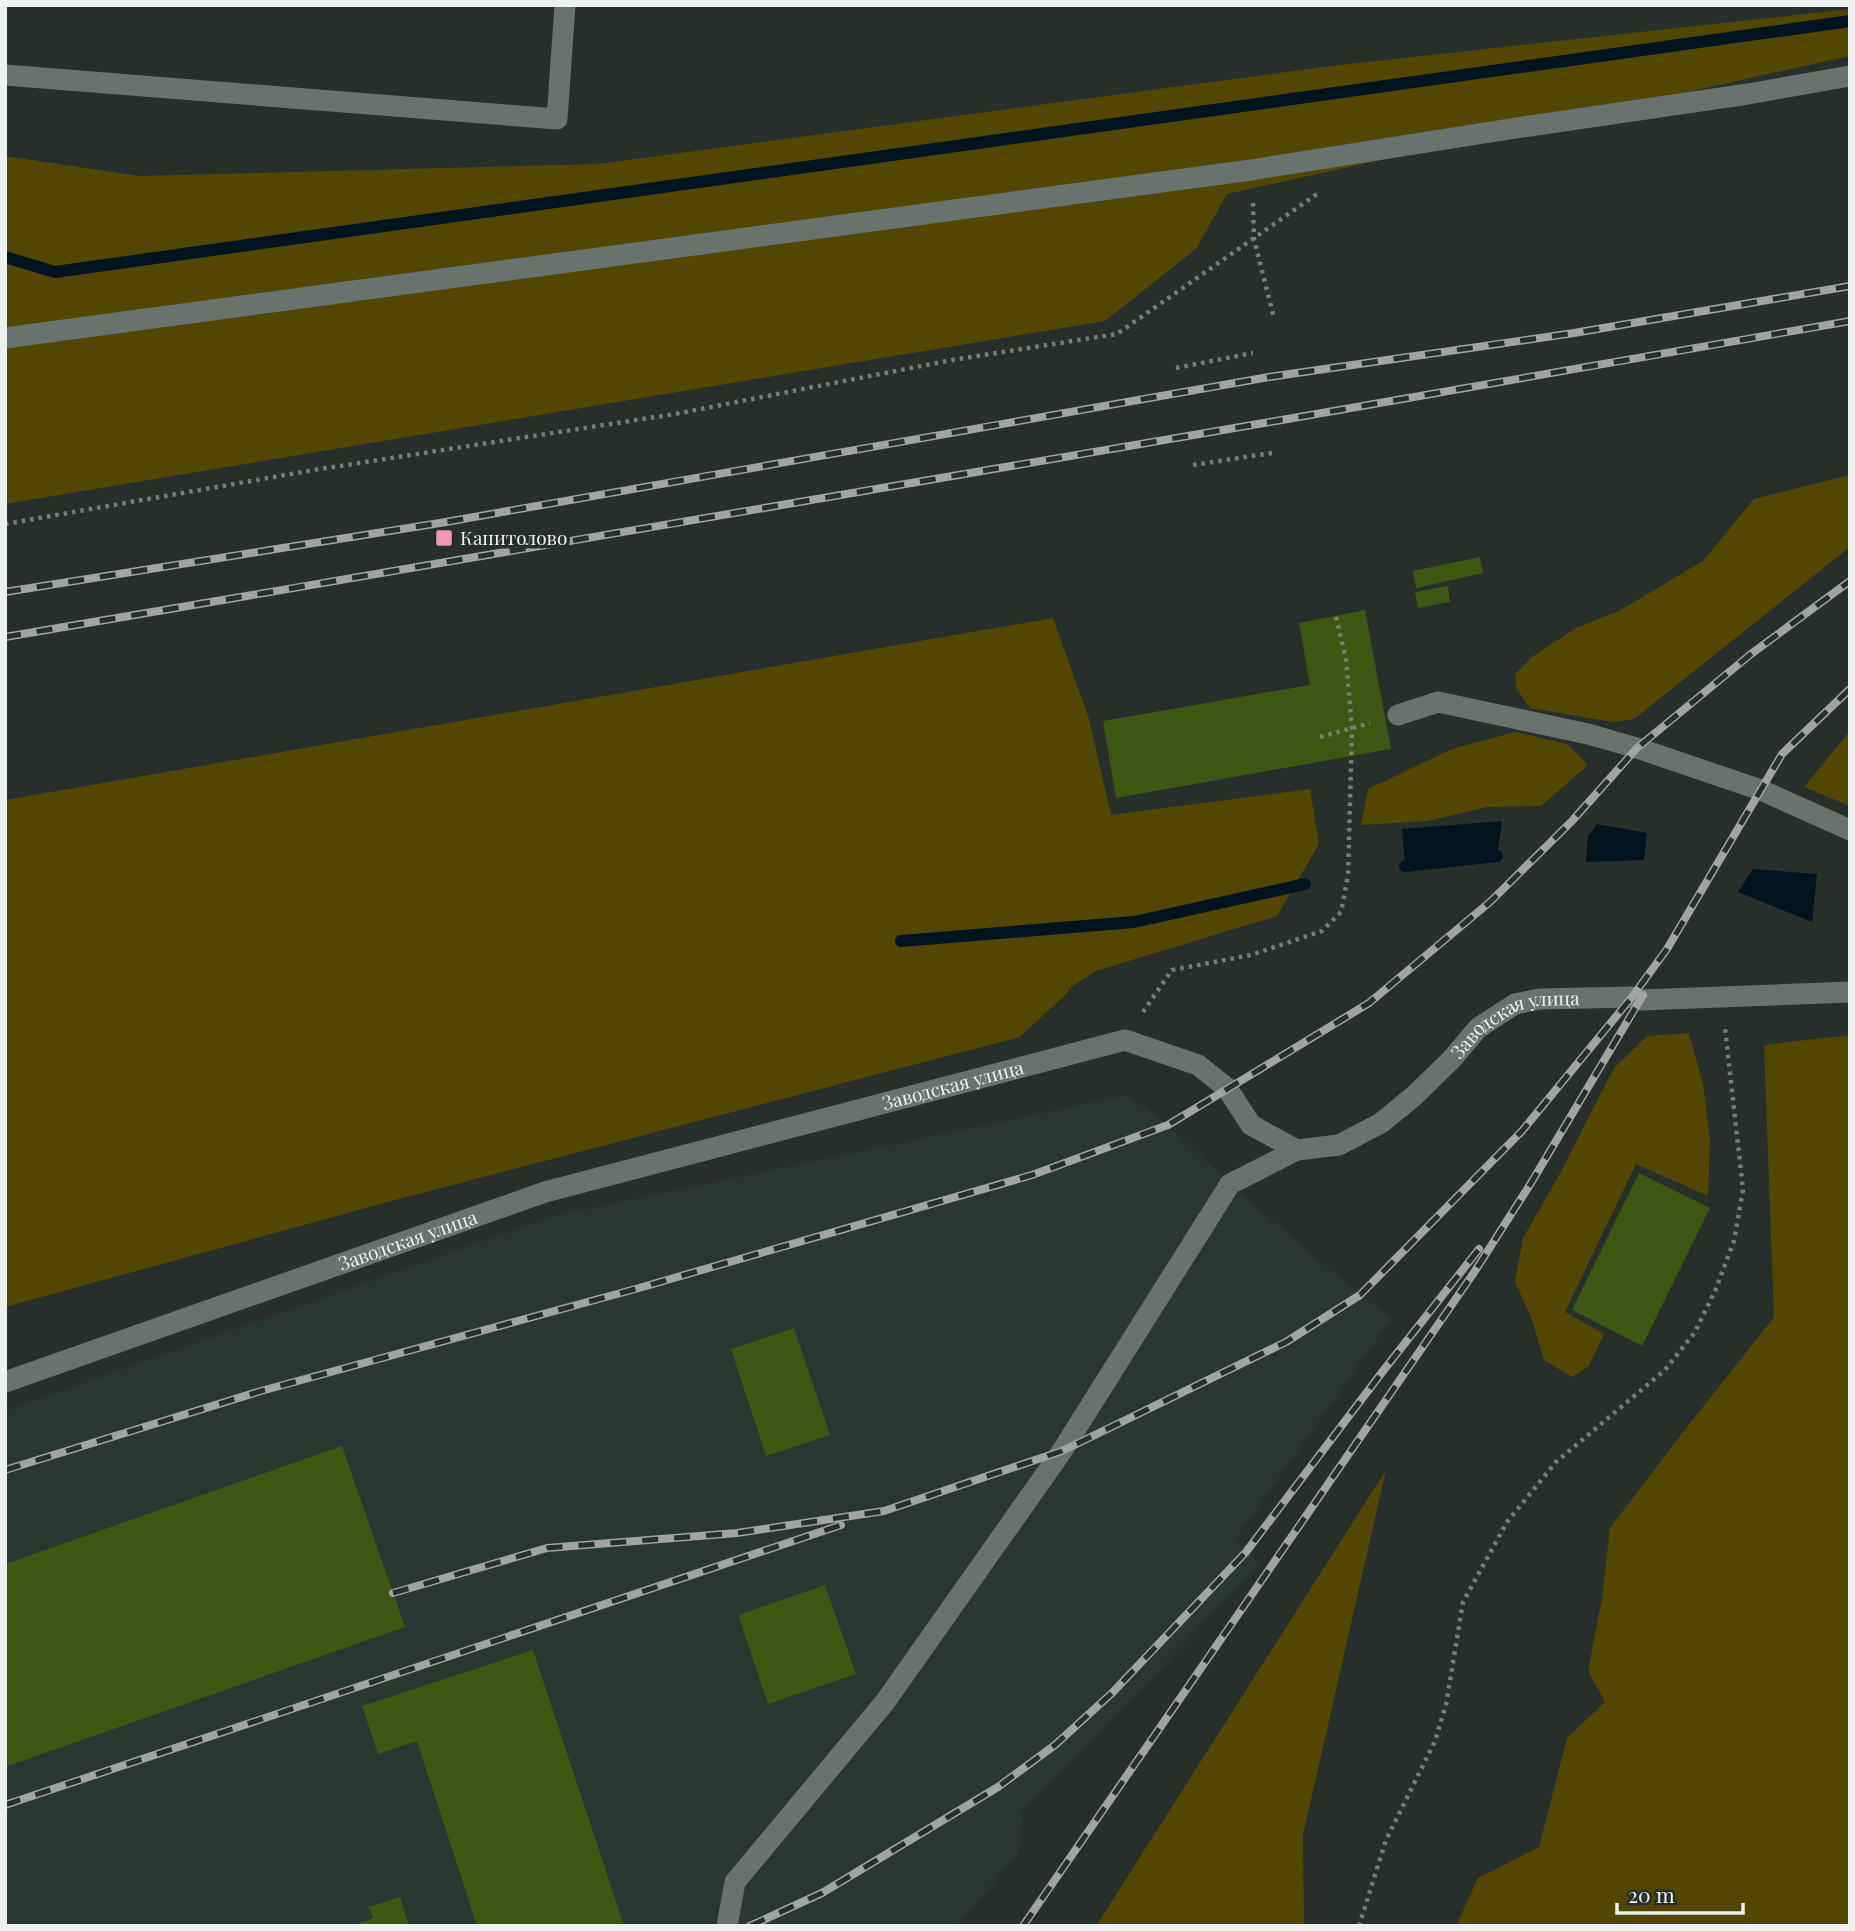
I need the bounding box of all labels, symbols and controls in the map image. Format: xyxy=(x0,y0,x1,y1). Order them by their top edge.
place label: Капитолово xyxy=(460,524,567,550)
marker: Капитолово xyxy=(434,528,454,548)
street label: Заводская улица xyxy=(1444,984,1580,1063)
street label: Заводская улица xyxy=(879,1053,1027,1115)
street label: Заводская улица xyxy=(335,1203,481,1276)
scale bar xyxy=(1617,1871,1743,1915)
text: 20 m xyxy=(1628,1880,1675,1908)

